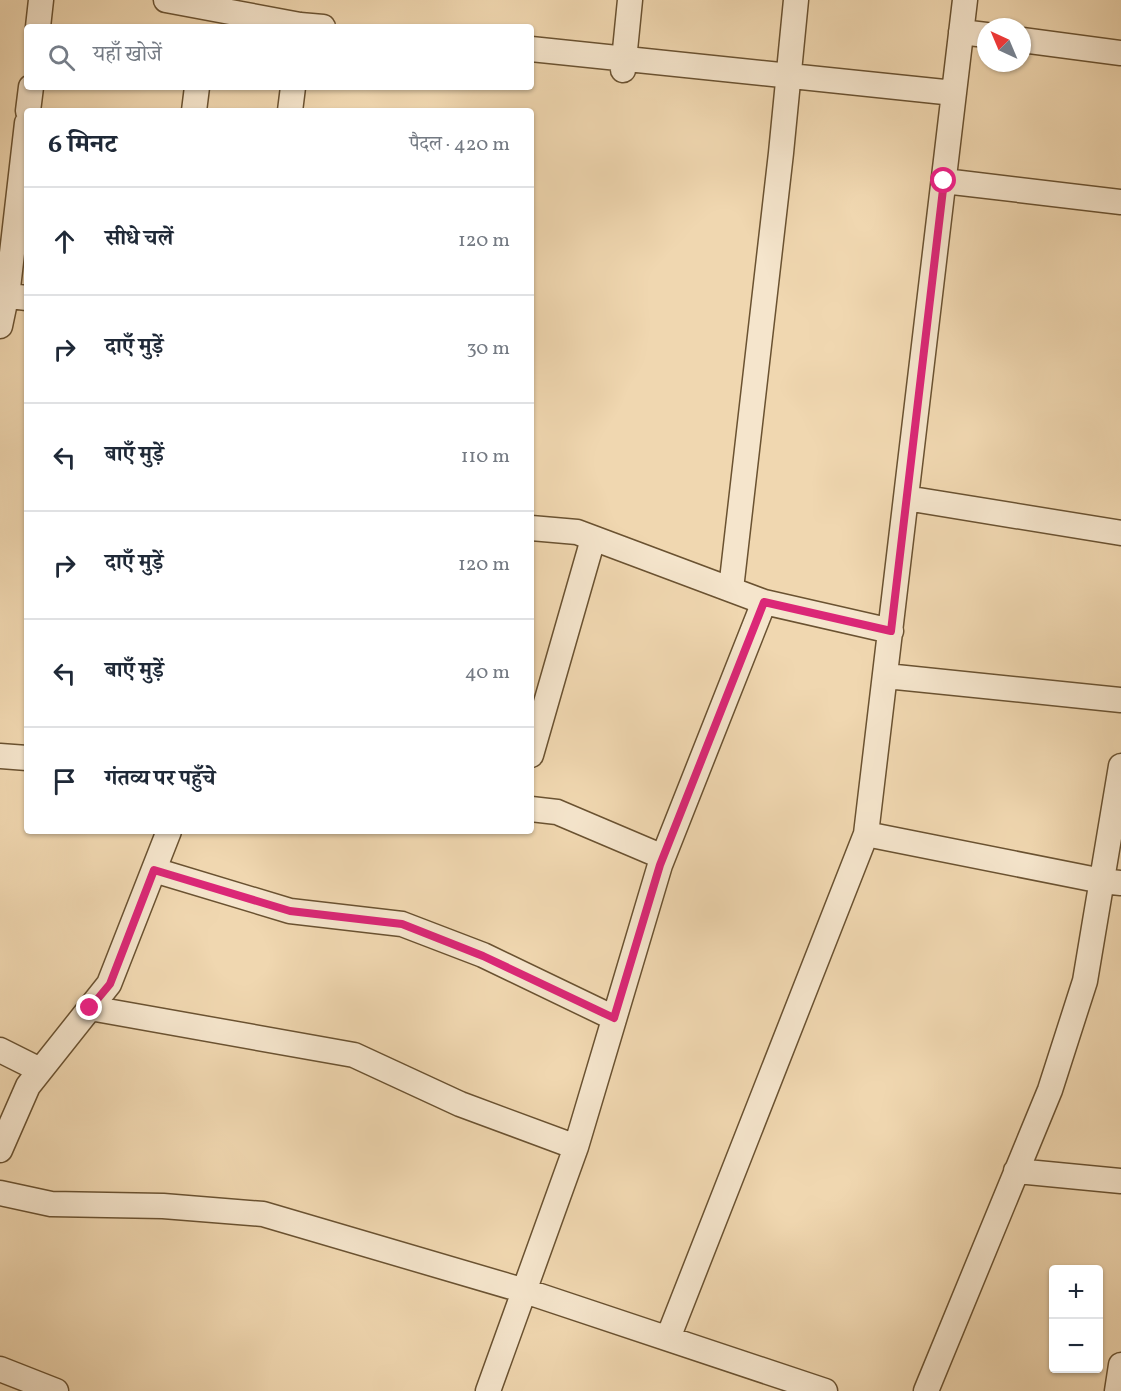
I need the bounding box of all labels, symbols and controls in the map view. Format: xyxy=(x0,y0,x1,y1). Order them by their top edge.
north arrow xyxy=(977,18,1031,72)
search box xyxy=(24,24,534,90)
text: यहाँ खोजें xyxy=(93,40,162,71)
icon: search xyxy=(45,41,78,74)
text: 6 मिनट xyxy=(48,127,117,163)
text: पैदल · 420 m xyxy=(409,131,510,159)
route start xyxy=(930,167,956,193)
text: सीधे चलें xyxy=(105,224,173,255)
icon: ahead xyxy=(48,225,81,258)
text: 120 m xyxy=(458,227,510,255)
text: दाएँ मुड़ें xyxy=(105,332,163,363)
icon: right xyxy=(48,333,81,366)
text: 30 m xyxy=(466,335,510,363)
text: बाएँ मुड़ें xyxy=(105,440,164,471)
icon: left xyxy=(48,441,81,474)
text: 110 m xyxy=(461,443,510,471)
text: दाएँ मुड़ें xyxy=(105,548,163,579)
icon: right xyxy=(48,549,81,582)
text: 120 m xyxy=(458,551,510,579)
text: बाएँ मुड़ें xyxy=(105,656,164,687)
icon: left xyxy=(48,657,81,690)
text: 40 m xyxy=(465,659,510,687)
text: गंतव्य पर पहुँचे xyxy=(105,764,216,795)
icon: arrive xyxy=(48,765,81,798)
route end xyxy=(76,994,102,1020)
map controls xyxy=(1049,1265,1103,1373)
button: + xyxy=(1049,1265,1103,1319)
button: − xyxy=(1049,1319,1103,1373)

